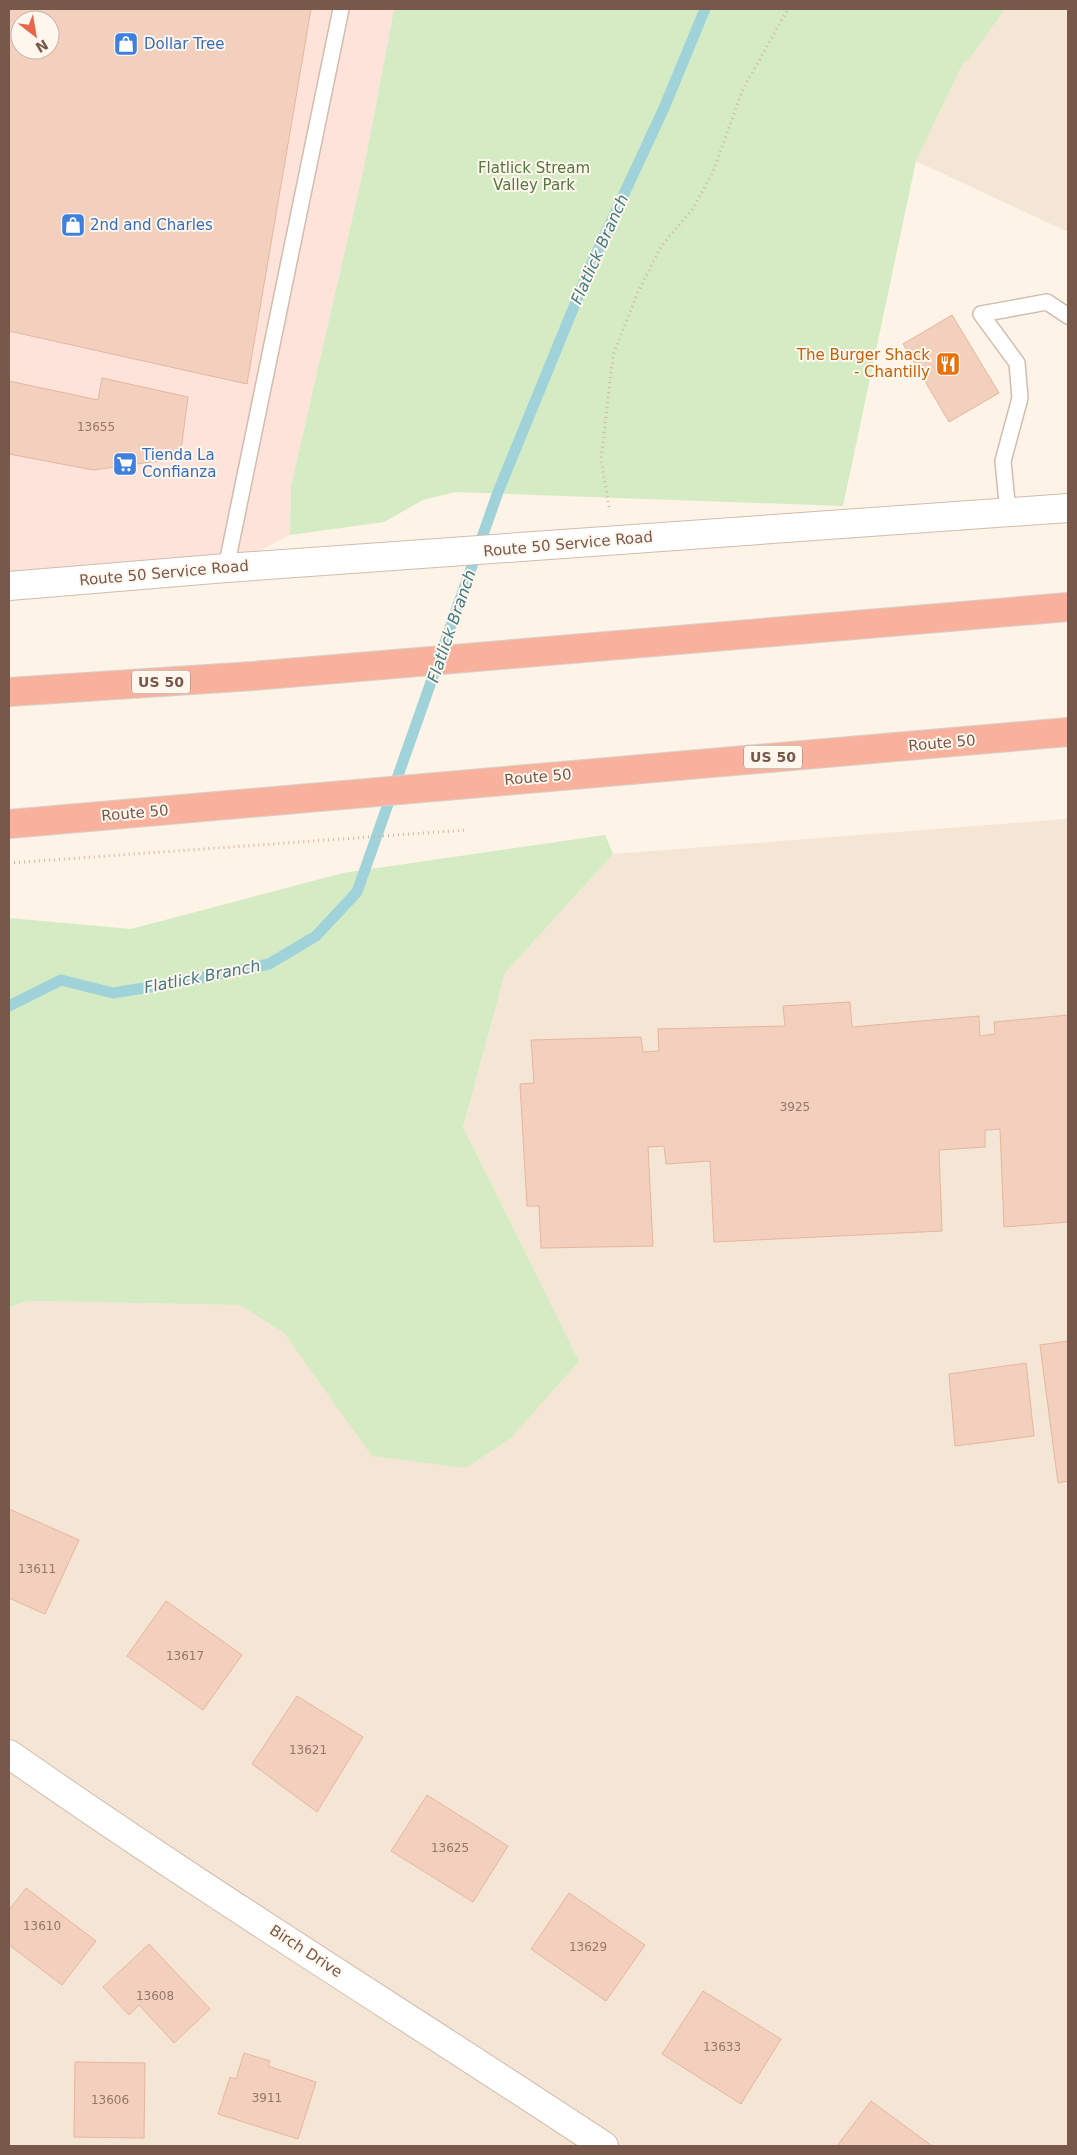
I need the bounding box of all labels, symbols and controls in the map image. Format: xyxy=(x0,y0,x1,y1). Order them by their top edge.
north arrow xyxy=(10,10,60,60)
shop icon: Dollar Tree xyxy=(113,31,139,57)
place label: Dollar Tree xyxy=(144,35,224,53)
text: N xyxy=(33,36,51,56)
park label: Flatlick Stream Valley Park xyxy=(478,159,590,194)
water label: Flatlick Branch xyxy=(567,191,632,307)
shop icon: 2nd and Charles xyxy=(60,212,86,238)
place label: 2nd and Charles xyxy=(90,216,213,234)
place label: The Burger Shack - Chantilly xyxy=(796,346,930,381)
restaurant icon: The Burger Shack - Chantilly xyxy=(935,351,961,377)
house number: 13655 xyxy=(77,420,115,434)
place label: Tienda La Confianza xyxy=(141,446,216,481)
supermarket icon: Tienda La Confianza xyxy=(112,451,138,477)
street label: Route 50 Service Road xyxy=(483,528,653,560)
street label: Route 50 Service Road xyxy=(79,557,249,589)
water label: Flatlick Branch xyxy=(423,567,480,685)
road number: US 50 xyxy=(132,670,190,694)
street label: Route 50 xyxy=(908,731,976,755)
road number: US 50 xyxy=(744,746,802,769)
street label: Route 50 xyxy=(504,765,572,789)
street label: Route 50 xyxy=(101,801,169,825)
water label: Flatlick Branch xyxy=(142,956,262,997)
house number: 3925 xyxy=(780,1100,810,1114)
house number: 13611 xyxy=(18,1562,56,1576)
house number: 13617 xyxy=(166,1649,204,1663)
house number: 13621 xyxy=(289,1743,327,1757)
house number: 13625 xyxy=(431,1841,469,1855)
house number: 13610 xyxy=(23,1919,61,1933)
street label: Birch Drive xyxy=(266,1921,346,1981)
house number: 13629 xyxy=(569,1940,607,1954)
house number: 13608 xyxy=(136,1989,174,2003)
house number: 13633 xyxy=(703,2040,741,2054)
house number: 3911 xyxy=(252,2091,282,2105)
house number: 13606 xyxy=(91,2093,129,2107)

